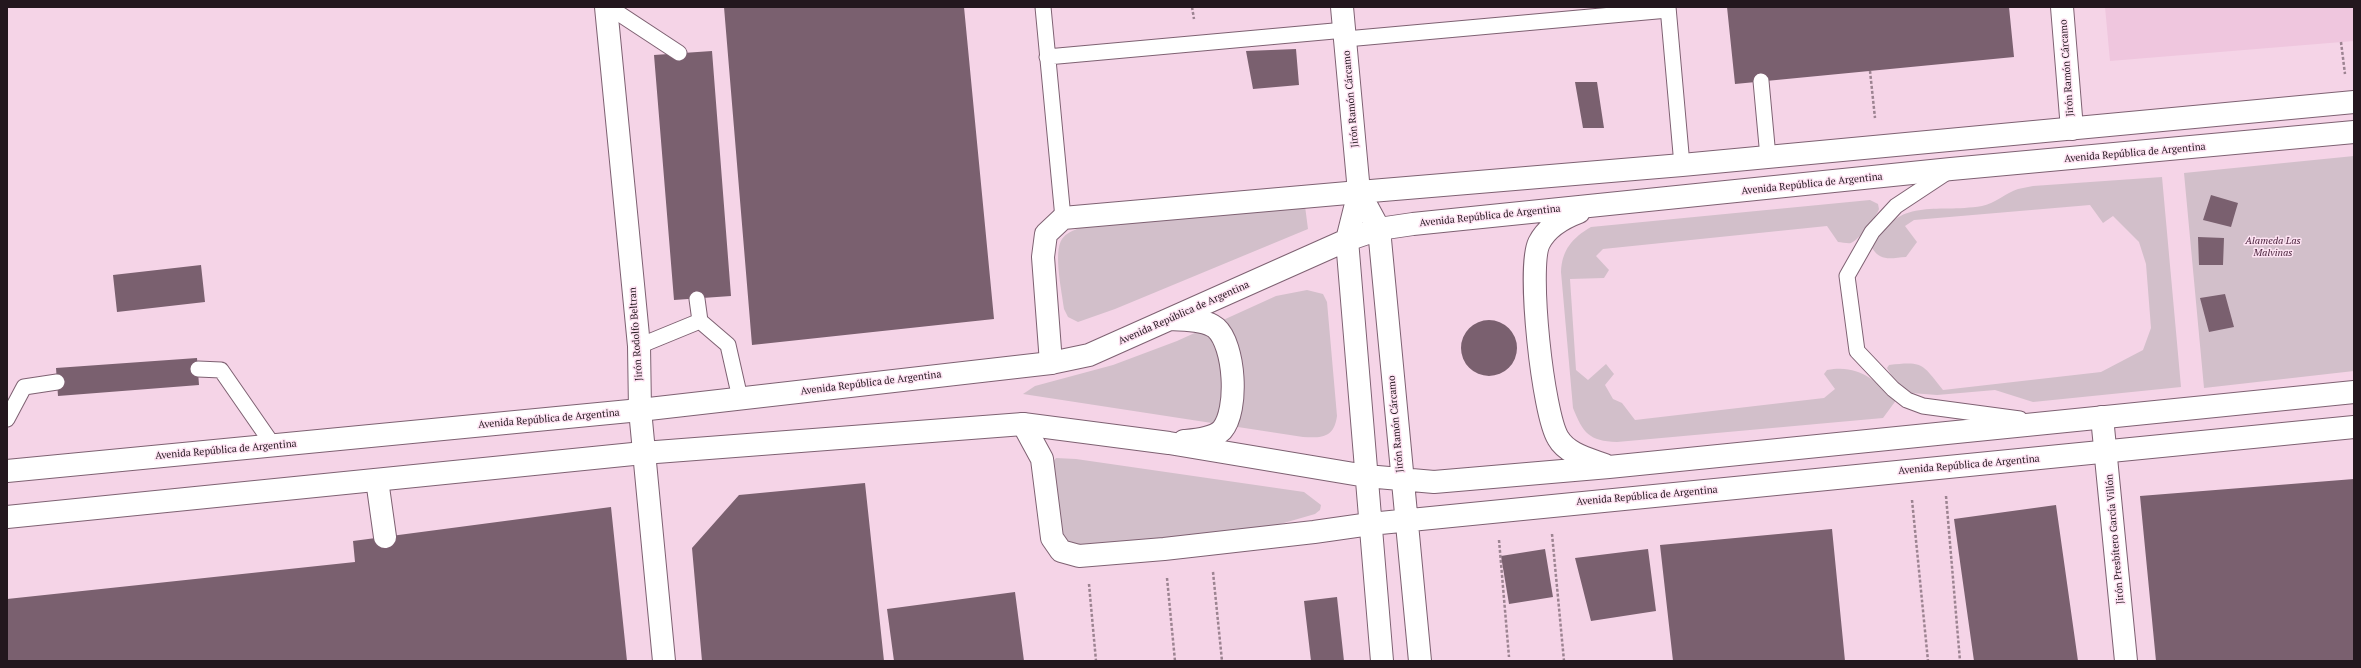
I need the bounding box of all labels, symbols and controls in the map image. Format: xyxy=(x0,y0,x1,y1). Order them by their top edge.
street label: Jirón Ramón Cárcamo xyxy=(2058,19,2076,117)
street label: Jirón Ramón Cárcamo xyxy=(1341,50,1361,148)
street label: Avenida República de Argentina xyxy=(2064,141,2206,165)
street label: Avenida República de Argentina xyxy=(1741,171,1883,197)
street label: Avenida República de Argentina xyxy=(1419,203,1561,229)
park label: Alameda Las Malvinas xyxy=(2245,235,2301,258)
street label: Avenida República de Argentina xyxy=(1117,279,1251,347)
street label: Jirón Rodolfo Beltran xyxy=(627,287,645,381)
street label: Avenida República de Argentina xyxy=(800,368,942,398)
street label: Jirón Ramón Cárcamo xyxy=(1386,375,1406,473)
street label: Avenida República de Argentina xyxy=(478,407,620,431)
street label: Avenida República de Argentina xyxy=(155,438,297,462)
street label: Avenida República de Argentina xyxy=(1898,453,2040,477)
street label: Jirón Presbítero García Villón xyxy=(2103,473,2127,605)
street label: Avenida República de Argentina xyxy=(1576,484,1718,508)

